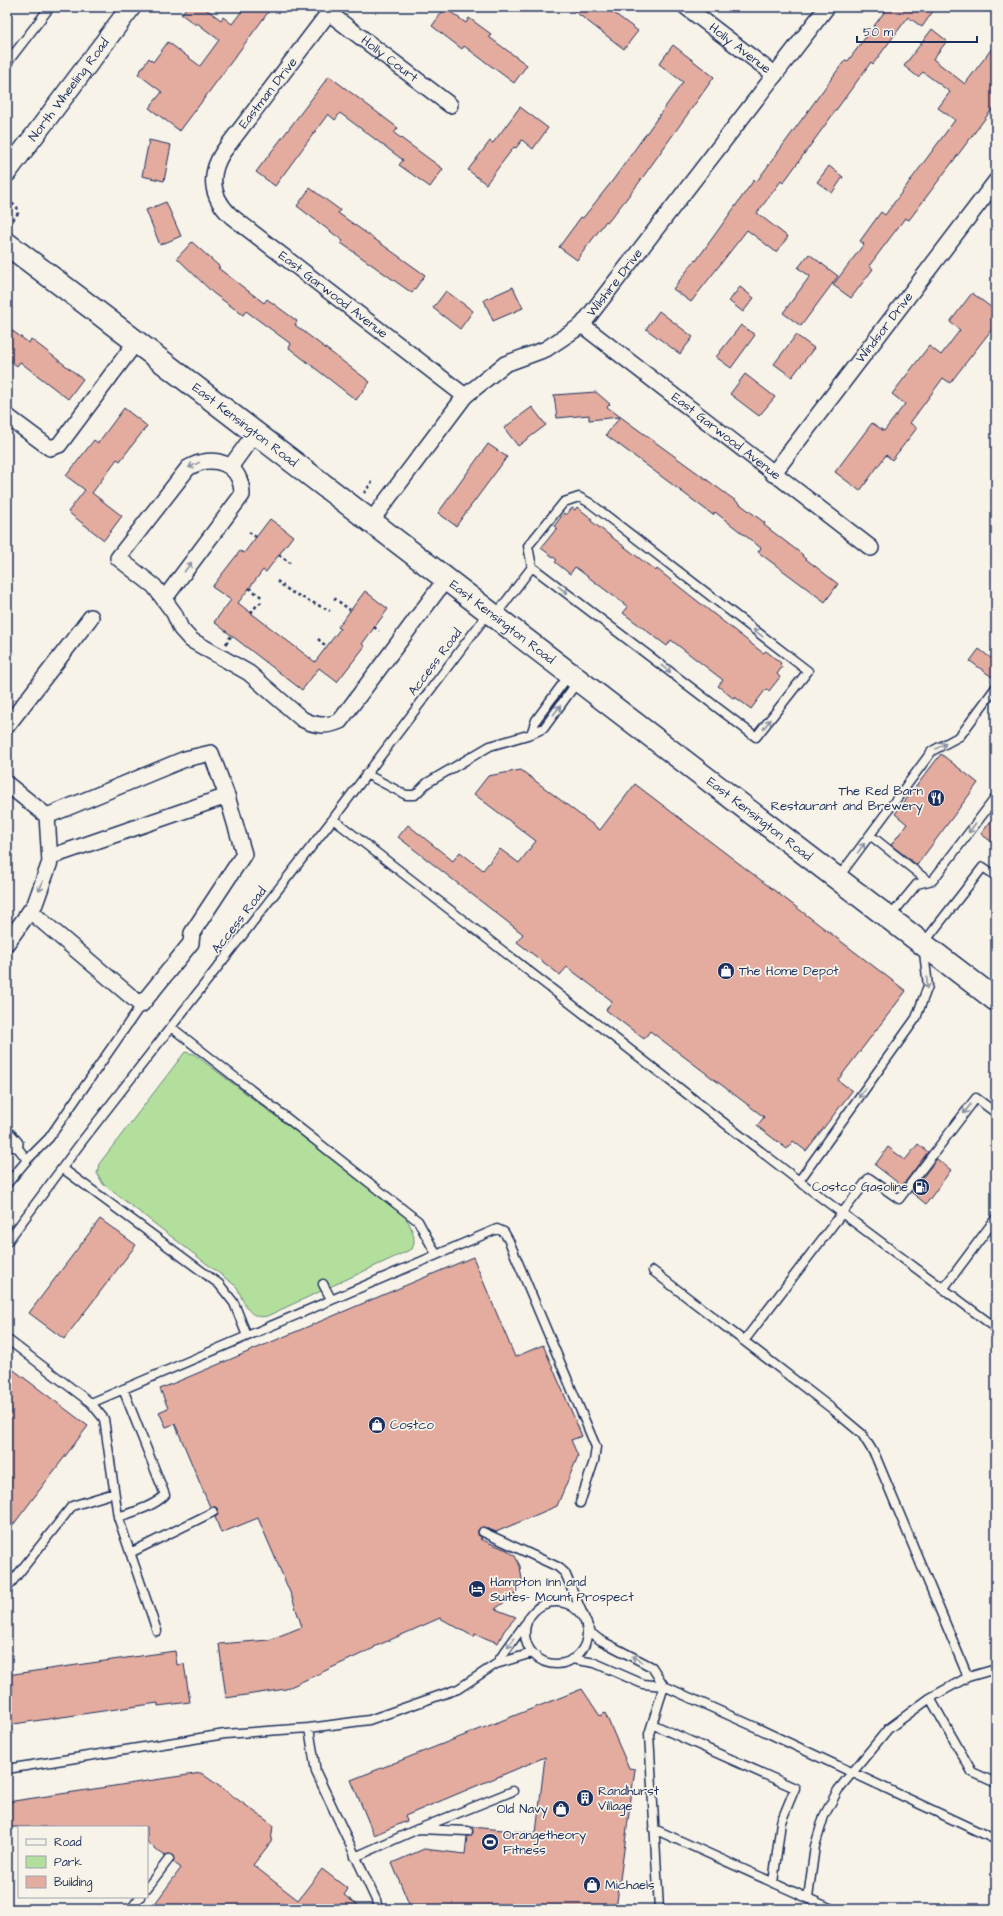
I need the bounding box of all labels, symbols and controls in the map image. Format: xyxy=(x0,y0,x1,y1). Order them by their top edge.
scale bar xyxy=(857,18,977,44)
street label: Holly Avenue xyxy=(705,19,775,78)
text: 50 m xyxy=(863,24,894,41)
street label: Holly Court xyxy=(357,31,422,87)
street label: North Wheeling Road xyxy=(24,34,114,145)
street label: Eastman Drive xyxy=(234,54,302,132)
street label: Wilshire Drive xyxy=(582,245,647,321)
street label: East Garwood Avenue xyxy=(275,247,392,342)
street label: Windsor Drive xyxy=(852,288,917,367)
street label: East Kensington Road xyxy=(188,379,302,471)
street label: East Garwood Avenue xyxy=(668,388,784,484)
one-way arrow xyxy=(188,462,200,469)
one-way arrow xyxy=(184,561,193,572)
street label: East Kensington Road xyxy=(446,576,559,668)
one-way arrow xyxy=(557,586,568,595)
street label: Access Road xyxy=(404,624,466,699)
one-way arrow xyxy=(752,628,763,637)
one-way arrow xyxy=(661,665,672,673)
one-way arrow xyxy=(553,704,561,715)
one-way arrow xyxy=(762,718,771,729)
one-way arrow xyxy=(935,742,947,750)
street label: East Kensington Road xyxy=(703,773,816,865)
place label: The Red Barn Restaurant and Brewery xyxy=(771,782,923,816)
restaurant icon: The Red Barn Restaurant and Brewery xyxy=(926,788,946,808)
one-way arrow xyxy=(968,822,977,833)
one-way arrow xyxy=(857,842,865,853)
one-way arrow xyxy=(37,879,45,891)
street label: Access Road xyxy=(207,883,271,957)
shop icon: The Home Depot xyxy=(716,961,736,981)
place label: The Home Depot xyxy=(739,962,839,980)
one-way arrow xyxy=(923,976,930,989)
one-way arrow xyxy=(858,1088,866,1099)
one-way arrow xyxy=(963,1103,972,1114)
fuel station icon: Costco Gasoline xyxy=(911,1177,931,1197)
place label: Costco Gasoline xyxy=(812,1178,908,1196)
shop icon: Costco xyxy=(367,1415,387,1435)
place label: Costco xyxy=(390,1416,435,1434)
place label: Hampton Inn and Suites- Mount Prospect xyxy=(490,1573,634,1606)
hotel icon: Hampton Inn and Suites- Mount Prospect xyxy=(467,1579,487,1599)
one-way arrow xyxy=(507,1637,515,1648)
one-way arrow xyxy=(631,1655,643,1662)
place label: Randhurst Village xyxy=(598,1782,660,1816)
building icon: Randhurst Village xyxy=(575,1788,595,1808)
shop icon: Old Navy xyxy=(551,1799,571,1819)
place label: Old Navy xyxy=(497,1800,548,1819)
legend xyxy=(18,1826,148,1898)
place label: Orangetheory Fitness xyxy=(503,1826,586,1859)
sports icon: Orangetheory Fitness xyxy=(480,1832,500,1852)
text: Road xyxy=(54,1834,82,1851)
text: Park xyxy=(54,1854,82,1871)
text: Building xyxy=(54,1874,92,1892)
shop icon: Michaels xyxy=(582,1875,602,1895)
place label: Michaels xyxy=(605,1876,655,1894)

